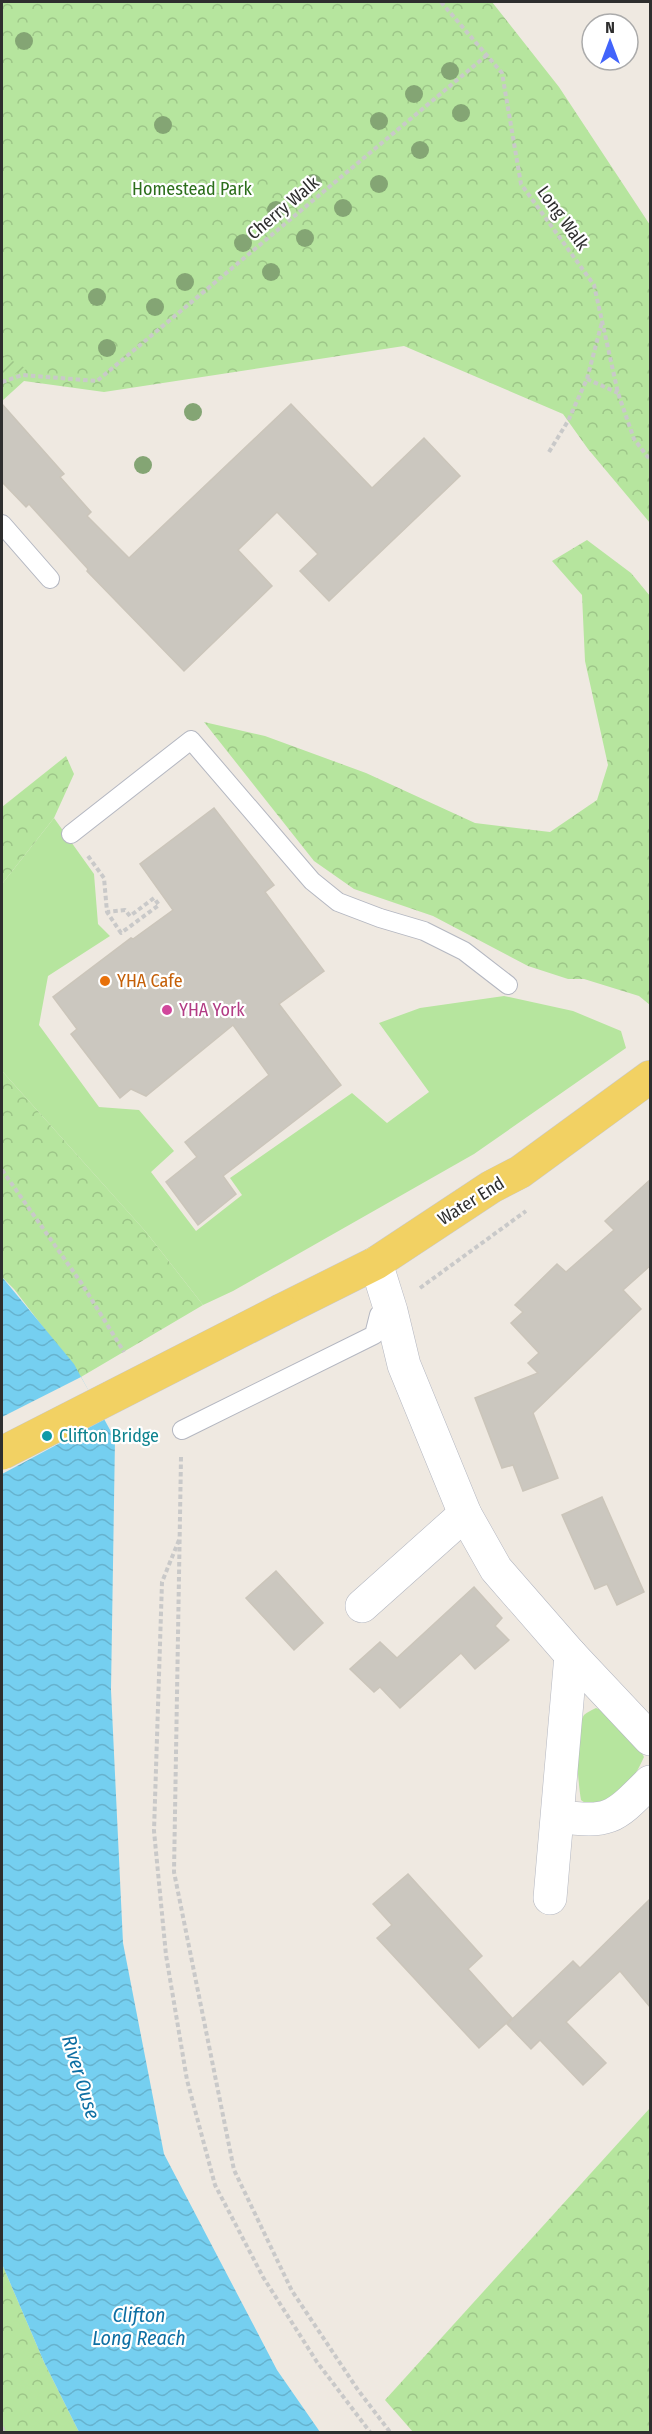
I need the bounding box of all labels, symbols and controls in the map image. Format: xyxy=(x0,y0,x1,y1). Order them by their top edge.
north arrow xyxy=(580,12,640,72)
text: N xyxy=(605,18,615,37)
street label: Cherry Walk xyxy=(243,171,324,244)
park label: Homestead Park xyxy=(132,178,253,200)
street label: Long Walk xyxy=(532,182,594,255)
place label: YHA Cafe xyxy=(117,970,183,992)
marker: YHA Cafe xyxy=(98,974,112,988)
place label: YHA York xyxy=(179,999,245,1021)
marker: YHA York xyxy=(160,1003,174,1017)
street label: Water End xyxy=(434,1172,508,1230)
place label: Clifton Bridge xyxy=(59,1425,159,1447)
marker: Clifton Bridge xyxy=(40,1429,54,1443)
water label: River Ouse xyxy=(57,2032,105,2122)
water label: Clifton Long Reach xyxy=(92,2303,186,2350)

